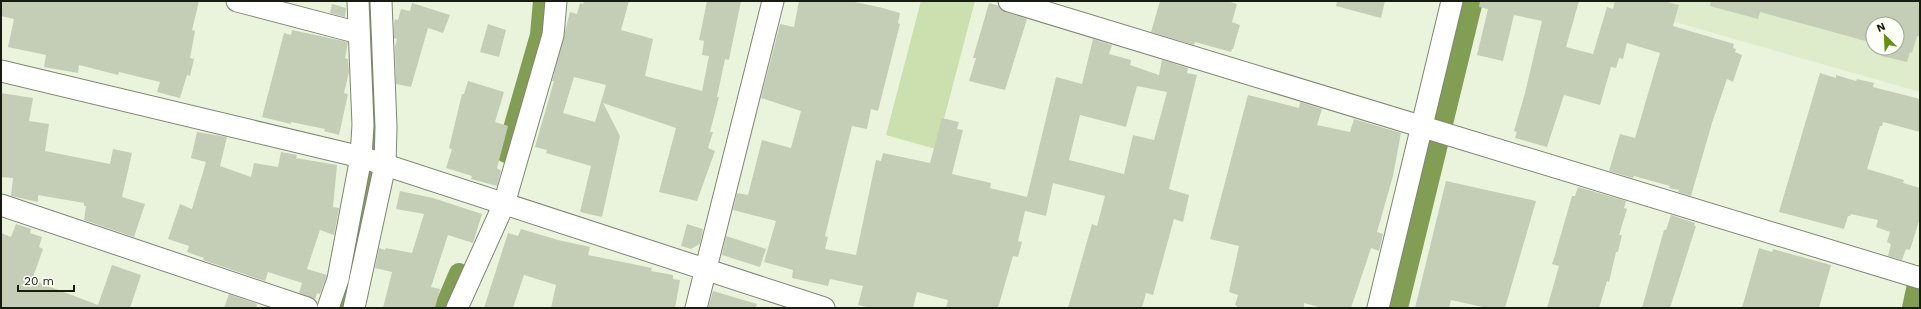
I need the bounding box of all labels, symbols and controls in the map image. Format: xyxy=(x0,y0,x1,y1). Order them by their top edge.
north arrow xyxy=(1865,16,1905,56)
text: N xyxy=(1875,20,1888,35)
scale bar xyxy=(18,267,74,293)
text: 20 m xyxy=(24,274,54,288)

